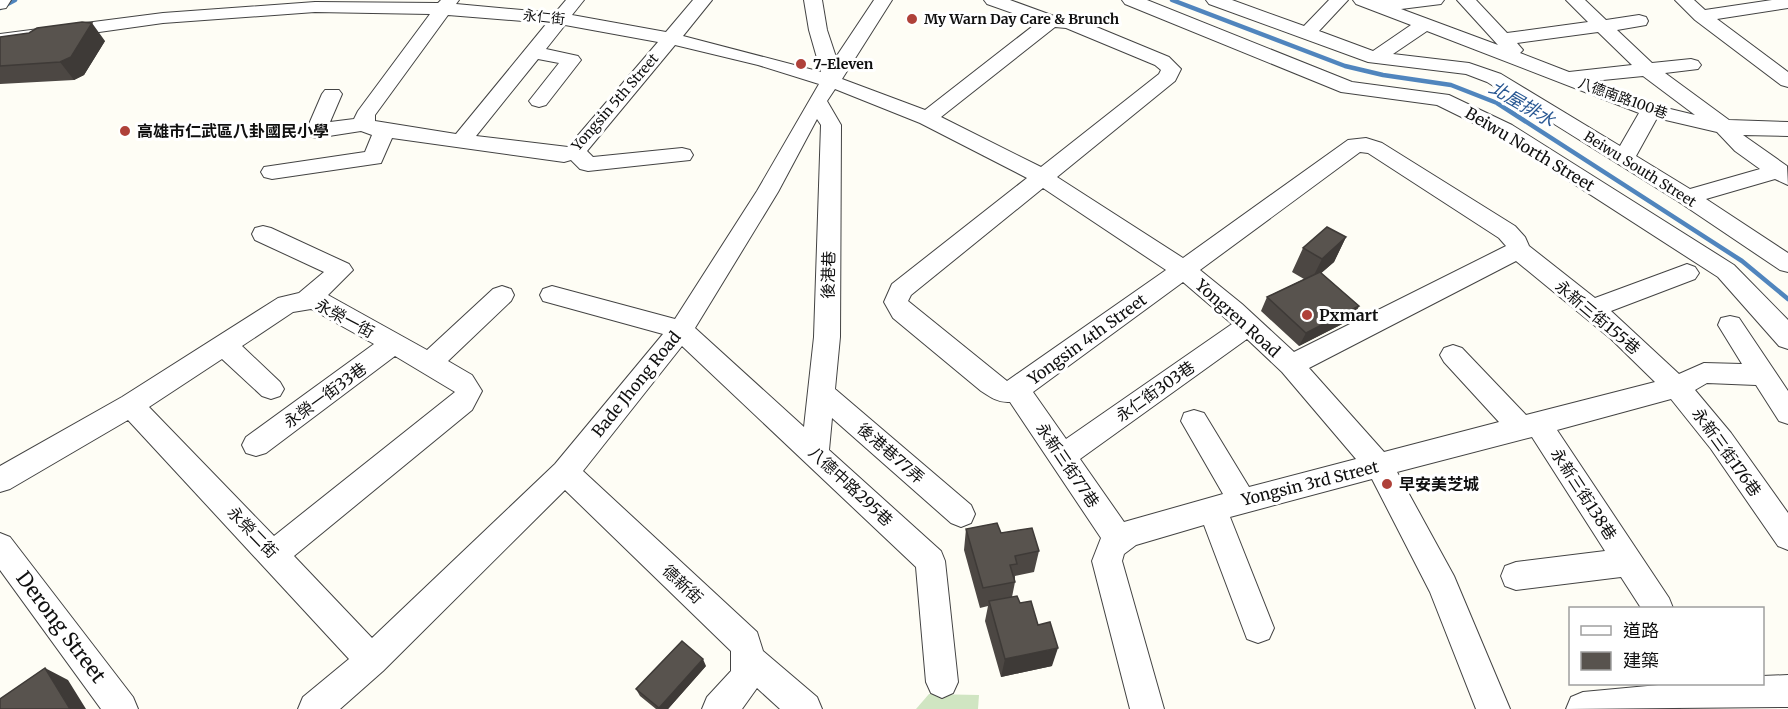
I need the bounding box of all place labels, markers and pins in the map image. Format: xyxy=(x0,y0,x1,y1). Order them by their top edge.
place label: My Warn Day Care & Brunch xyxy=(924,10,1120,28)
marker: My Warn Day Care & Brunch xyxy=(905,12,919,26)
place label: 7-Eleven xyxy=(813,55,874,73)
marker: 7-Eleven xyxy=(794,57,808,71)
place label: 高雄市仁武區八卦國民小學 xyxy=(137,121,329,141)
marker: 高雄市仁武區八卦國民小學 xyxy=(118,124,132,138)
place label: Pxmart xyxy=(1319,305,1379,325)
marker: Pxmart xyxy=(1300,308,1314,322)
place label: 早安美芝城 xyxy=(1399,474,1479,494)
marker: 早安美芝城 xyxy=(1380,477,1394,491)

